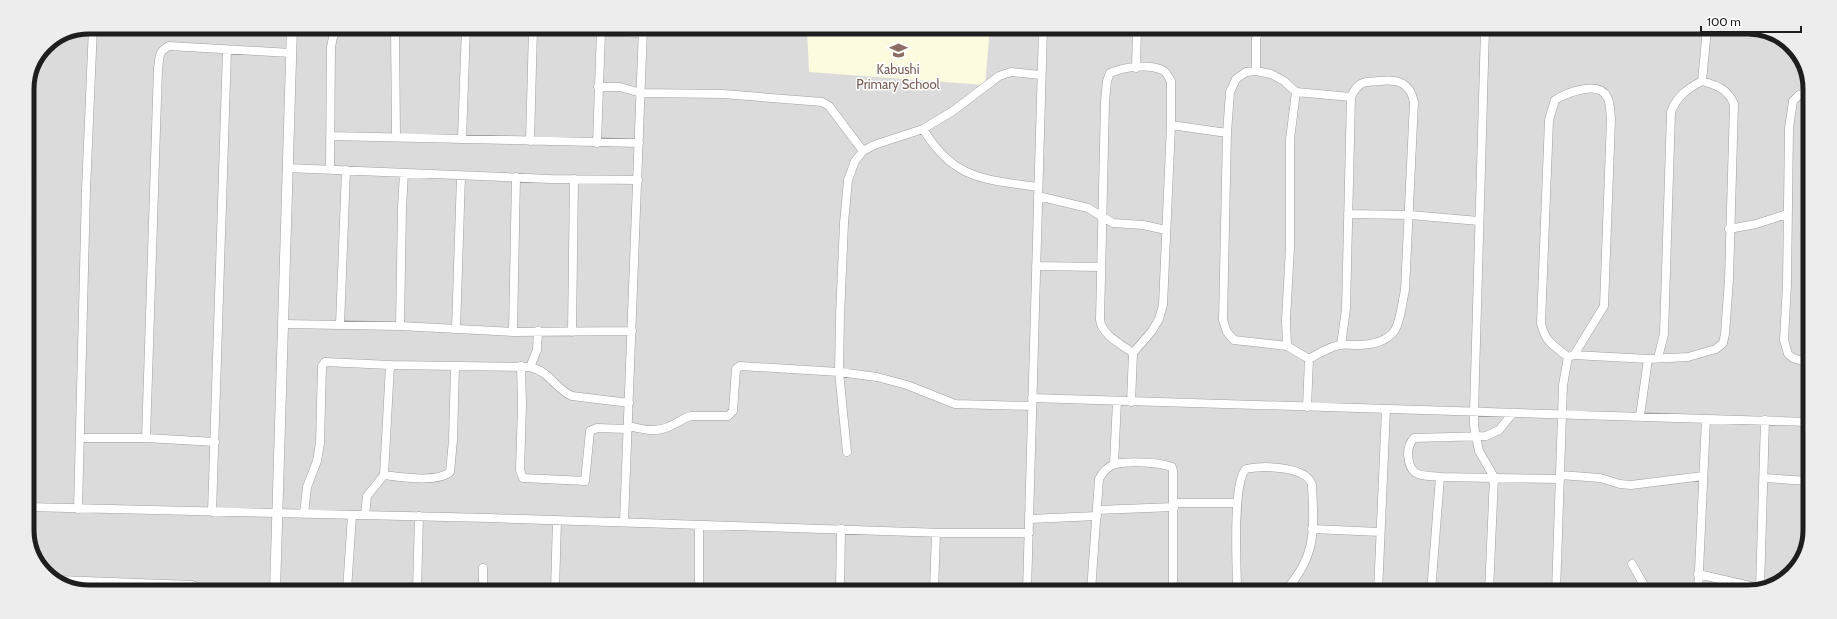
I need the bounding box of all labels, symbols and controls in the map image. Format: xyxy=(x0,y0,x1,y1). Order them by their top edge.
scale bar xyxy=(1701,8,1801,34)
text: 100 m xyxy=(1707,14,1741,29)
school or university icon: Kabushi Primary School xyxy=(888,40,908,60)
place label: Kabushi Primary School xyxy=(856,61,940,92)

